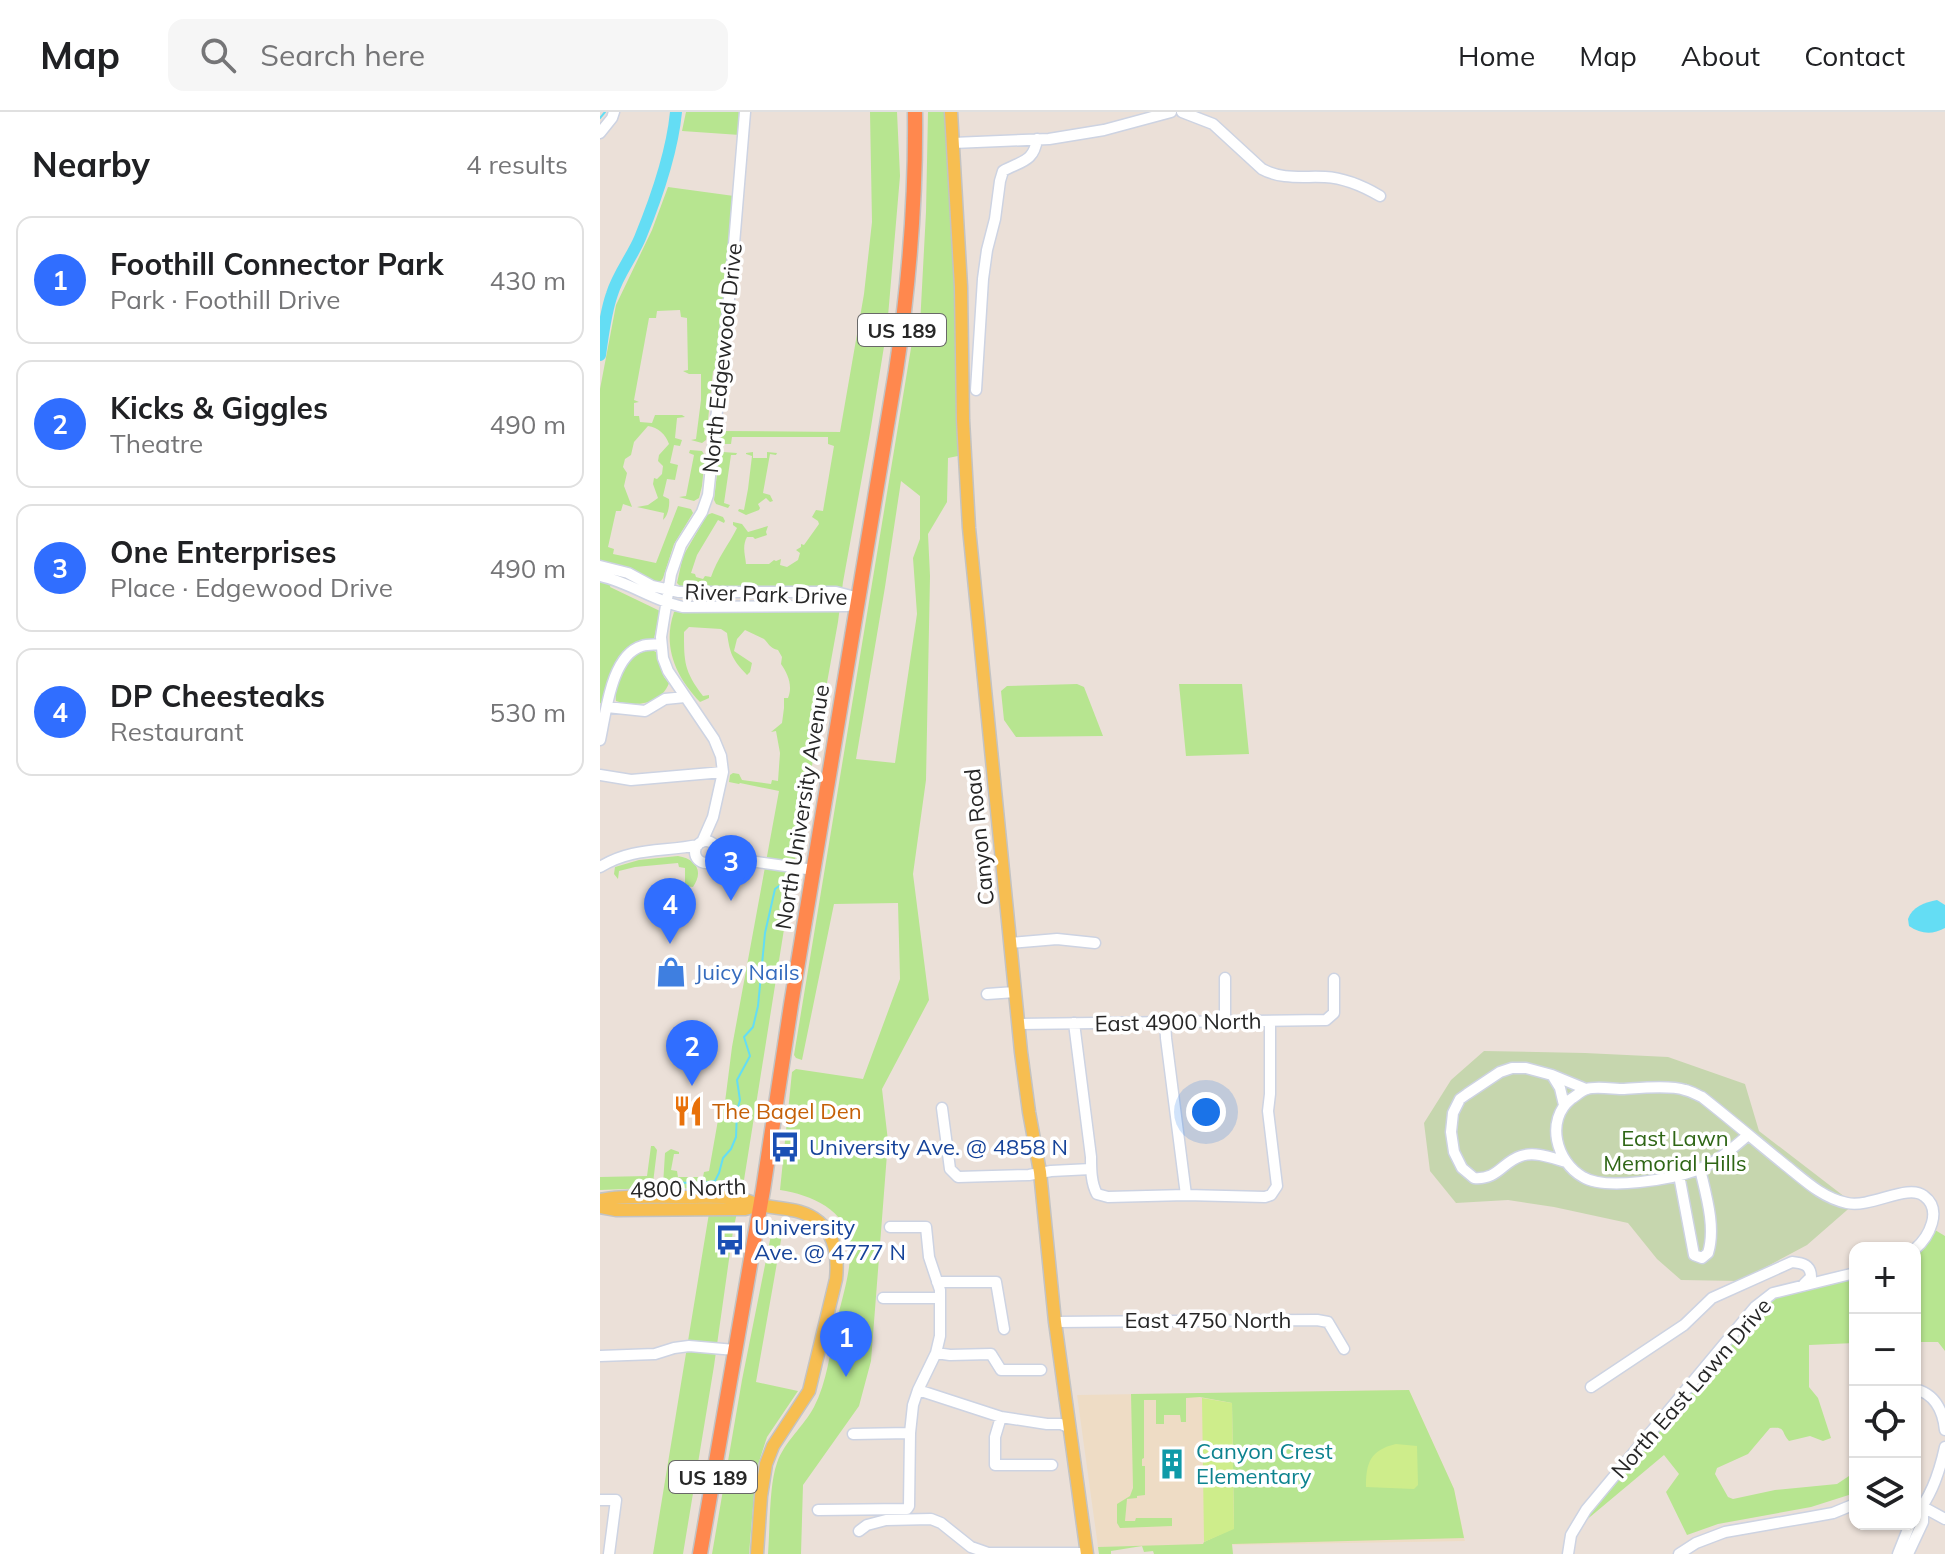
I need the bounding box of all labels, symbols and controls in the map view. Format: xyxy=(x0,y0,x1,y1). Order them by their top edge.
search box xyxy=(168,19,728,91)
text: Map xyxy=(40,31,120,79)
icon: search xyxy=(196,33,240,77)
text: Search here xyxy=(260,36,425,74)
text: Home xyxy=(1458,38,1535,73)
text: Map xyxy=(1579,38,1637,73)
text: About xyxy=(1681,38,1760,73)
text: Contact xyxy=(1804,38,1905,73)
text: Nearby xyxy=(32,143,150,186)
text: 4 results xyxy=(466,148,568,181)
street label: North Edgewood Drive xyxy=(696,242,748,474)
text: Foothill Connector Park xyxy=(110,245,443,283)
text: 1 xyxy=(52,264,68,297)
text: 430 m xyxy=(490,264,566,297)
text: Park · Foothill Drive xyxy=(110,283,340,316)
road number: US 189 xyxy=(858,314,946,346)
text: Kicks & Giggles xyxy=(110,389,328,427)
text: 2 xyxy=(52,408,68,441)
text: 490 m xyxy=(490,408,566,441)
text: Theatre xyxy=(110,427,203,460)
text: One Enterprises xyxy=(110,533,336,571)
text: 3 xyxy=(52,552,68,585)
text: 490 m xyxy=(490,552,566,585)
text: Place · Edgewood Drive xyxy=(110,571,393,604)
street label: River Park Drive xyxy=(684,577,848,611)
text: DP Cheesteaks xyxy=(110,677,325,715)
street label: North University Avenue xyxy=(769,683,835,931)
text: 4 xyxy=(52,696,68,729)
text: 530 m xyxy=(490,696,566,729)
text: Restaurant xyxy=(110,715,244,748)
street label: Canyon Road xyxy=(958,767,1000,907)
pin: 3 xyxy=(705,835,757,901)
pin: 4 xyxy=(644,878,696,944)
shop icon: Juicy Nails xyxy=(654,955,688,989)
place label: Juicy Nails xyxy=(695,958,800,986)
street label: East 4900 North xyxy=(1094,1007,1262,1037)
pin: 2 xyxy=(666,1020,718,1086)
your location xyxy=(1186,1092,1226,1132)
restaurant icon: The Bagel Den xyxy=(671,1094,705,1128)
place label: The Bagel Den xyxy=(712,1097,862,1125)
park label: East Lawn Memorial Hills xyxy=(1603,1124,1747,1177)
bus stop icon: University Ave. @ 4858 N xyxy=(768,1130,802,1164)
place label: University Ave. @ 4858 N xyxy=(809,1133,1068,1161)
street label: 4800 North xyxy=(629,1172,747,1204)
place label: University Ave. @ 4777 N xyxy=(754,1213,906,1266)
bus stop icon: University Ave. @ 4777 N xyxy=(713,1223,747,1257)
map controls xyxy=(1849,1242,1921,1530)
button: + xyxy=(1849,1242,1921,1314)
street label: North East Lawn Drive xyxy=(1605,1292,1777,1484)
street label: East 4750 North xyxy=(1125,1306,1291,1334)
pin: 1 xyxy=(820,1311,872,1377)
button: − xyxy=(1849,1314,1921,1386)
button: locate xyxy=(1849,1386,1921,1458)
place label: Canyon Crest Elementary xyxy=(1196,1437,1333,1490)
building icon: Canyon Crest Elementary xyxy=(1155,1447,1189,1481)
button: layers xyxy=(1849,1458,1921,1530)
road number: US 189 xyxy=(669,1461,757,1493)

